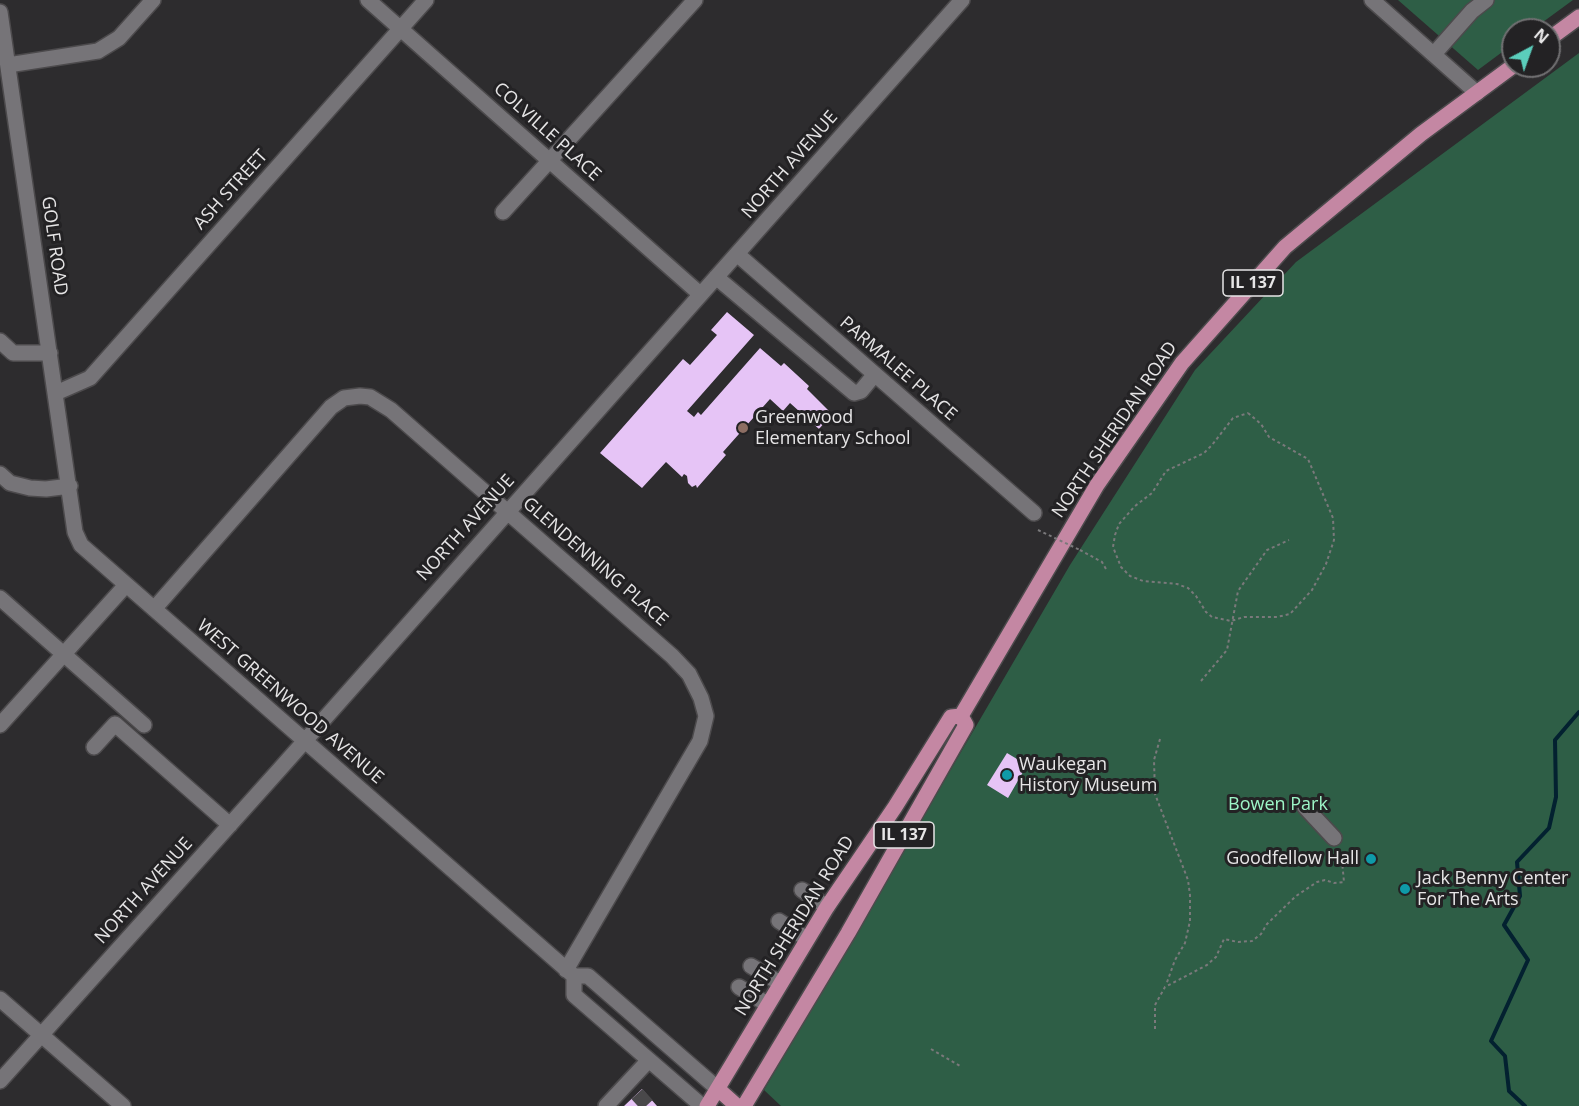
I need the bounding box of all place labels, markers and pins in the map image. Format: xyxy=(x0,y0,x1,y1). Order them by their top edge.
place label: Greenwood Elementary School xyxy=(755,407,911,450)
marker: Greenwood Elementary School xyxy=(736,421,750,435)
place label: Waukegan History Museum xyxy=(1019,754,1157,796)
marker: Waukegan History Museum xyxy=(1000,768,1014,782)
place label: Goodfellow Hall xyxy=(1226,848,1359,870)
marker: Goodfellow Hall xyxy=(1364,852,1378,866)
place label: Jack Benny Center For The Arts xyxy=(1417,868,1568,910)
marker: Jack Benny Center For The Arts xyxy=(1398,882,1412,896)

